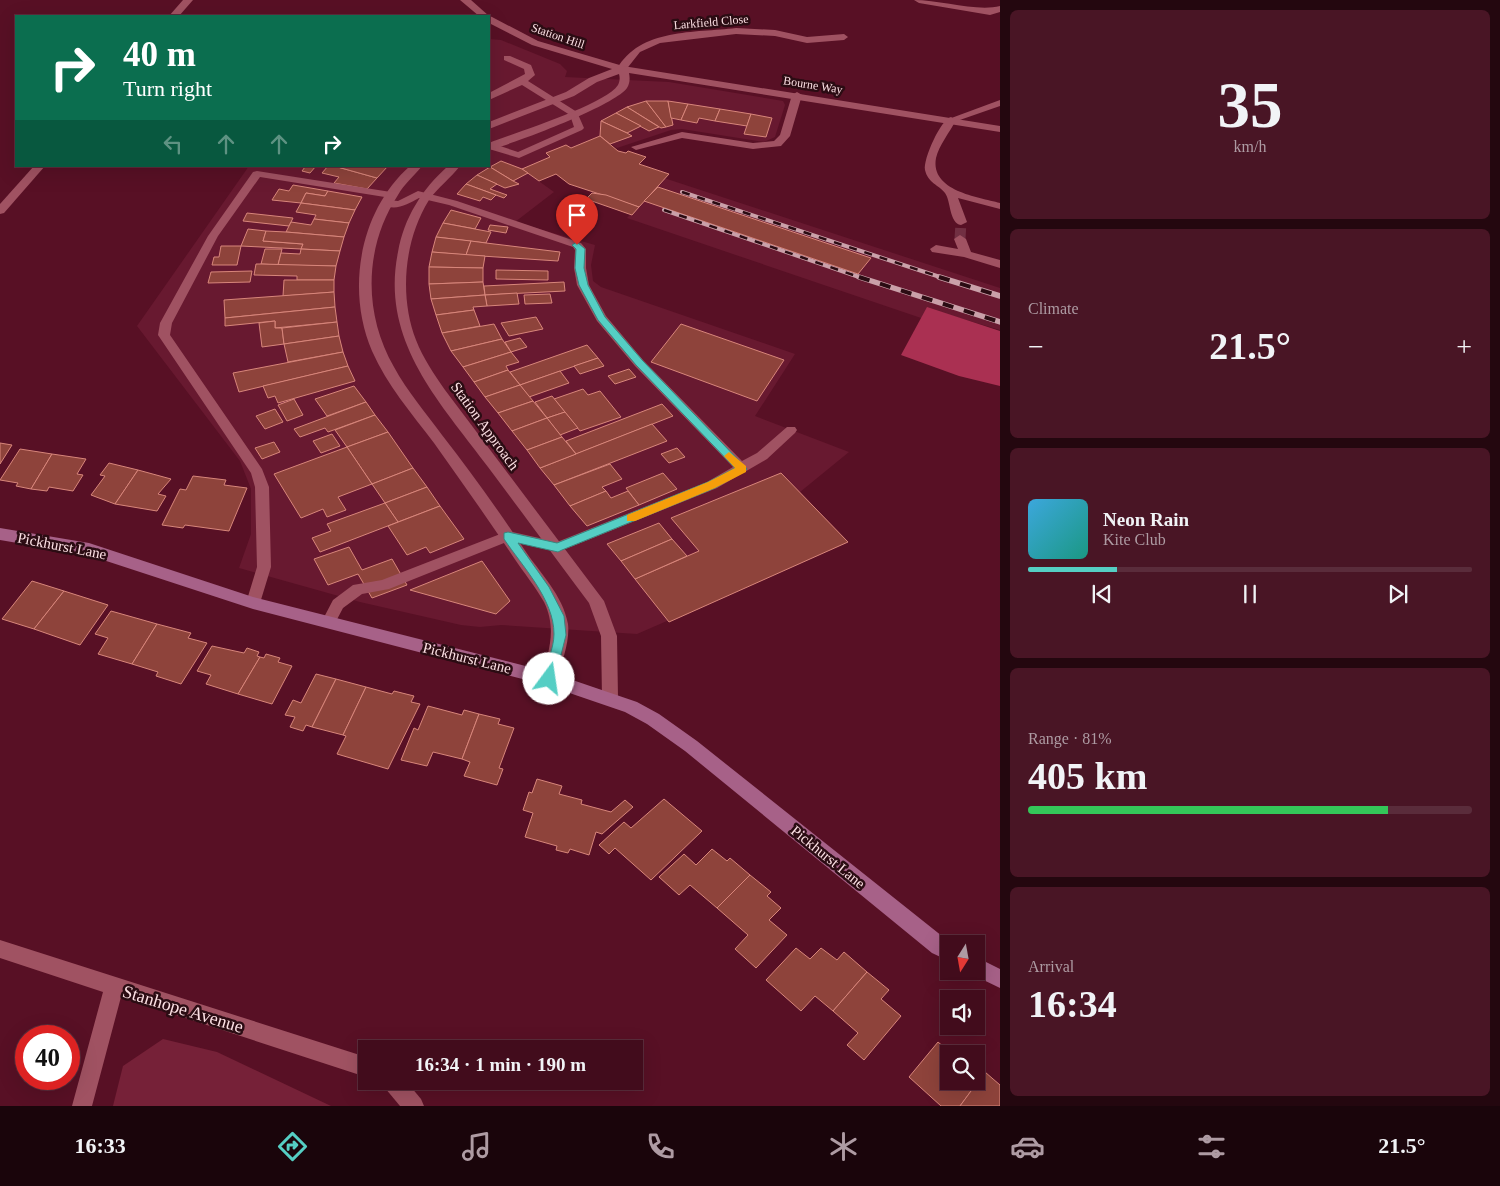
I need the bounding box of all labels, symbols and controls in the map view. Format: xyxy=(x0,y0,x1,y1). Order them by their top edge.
street label: Larkfield Close xyxy=(673,12,749,32)
street label: Station Hill xyxy=(529,20,587,52)
icon: right xyxy=(40,35,105,100)
text: 40 m xyxy=(123,35,196,74)
text: 35 xyxy=(1218,69,1283,141)
street label: Bourne Way xyxy=(782,73,844,97)
text: Turn right xyxy=(123,76,212,101)
icon: left xyxy=(159,130,187,158)
icon: ahead xyxy=(212,130,240,158)
icon: ahead xyxy=(265,130,293,158)
icon: right xyxy=(318,130,346,158)
text: km/h xyxy=(1234,138,1266,155)
pin xyxy=(556,194,598,245)
icon: arrive xyxy=(563,201,591,229)
text: Climate xyxy=(1028,300,1079,317)
text: 21.5° xyxy=(1209,325,1291,367)
text: − xyxy=(1028,331,1044,362)
text: + xyxy=(1456,331,1472,362)
street label: Station Approach xyxy=(448,379,522,473)
text: Neon Rain xyxy=(1103,509,1189,530)
street label: Pickhurst Lane xyxy=(16,530,108,563)
text: Kite Club xyxy=(1103,531,1166,548)
icon: previous xyxy=(1088,580,1116,608)
icon: pause xyxy=(1236,580,1264,608)
icon: next xyxy=(1384,580,1412,608)
street label: Pickhurst Lane xyxy=(421,639,513,677)
position arrow xyxy=(522,652,574,704)
text: Range · 81% xyxy=(1028,730,1112,747)
text: 405 km xyxy=(1028,755,1147,797)
street label: Pickhurst Lane xyxy=(788,822,868,892)
north arrow xyxy=(940,935,985,980)
map controls xyxy=(940,935,985,1090)
text: Arrival xyxy=(1028,958,1074,975)
street label: Stanhope Avenue xyxy=(120,981,246,1037)
text: 16:34 xyxy=(1028,983,1117,1025)
button: sound xyxy=(940,990,985,1035)
speed limit sign: 40 xyxy=(15,1025,80,1090)
button: search xyxy=(940,1045,985,1090)
text: 16:34 · 1 min · 190 m xyxy=(415,1054,586,1075)
icon: directions xyxy=(275,1129,310,1164)
icon: music xyxy=(459,1129,494,1164)
icon: phone xyxy=(643,1129,678,1164)
icon: climate xyxy=(826,1129,861,1164)
icon: car xyxy=(1010,1129,1045,1164)
icon: filters xyxy=(1194,1129,1229,1164)
text: 16:33 xyxy=(74,1133,126,1158)
text: 21.5° xyxy=(1378,1133,1425,1158)

